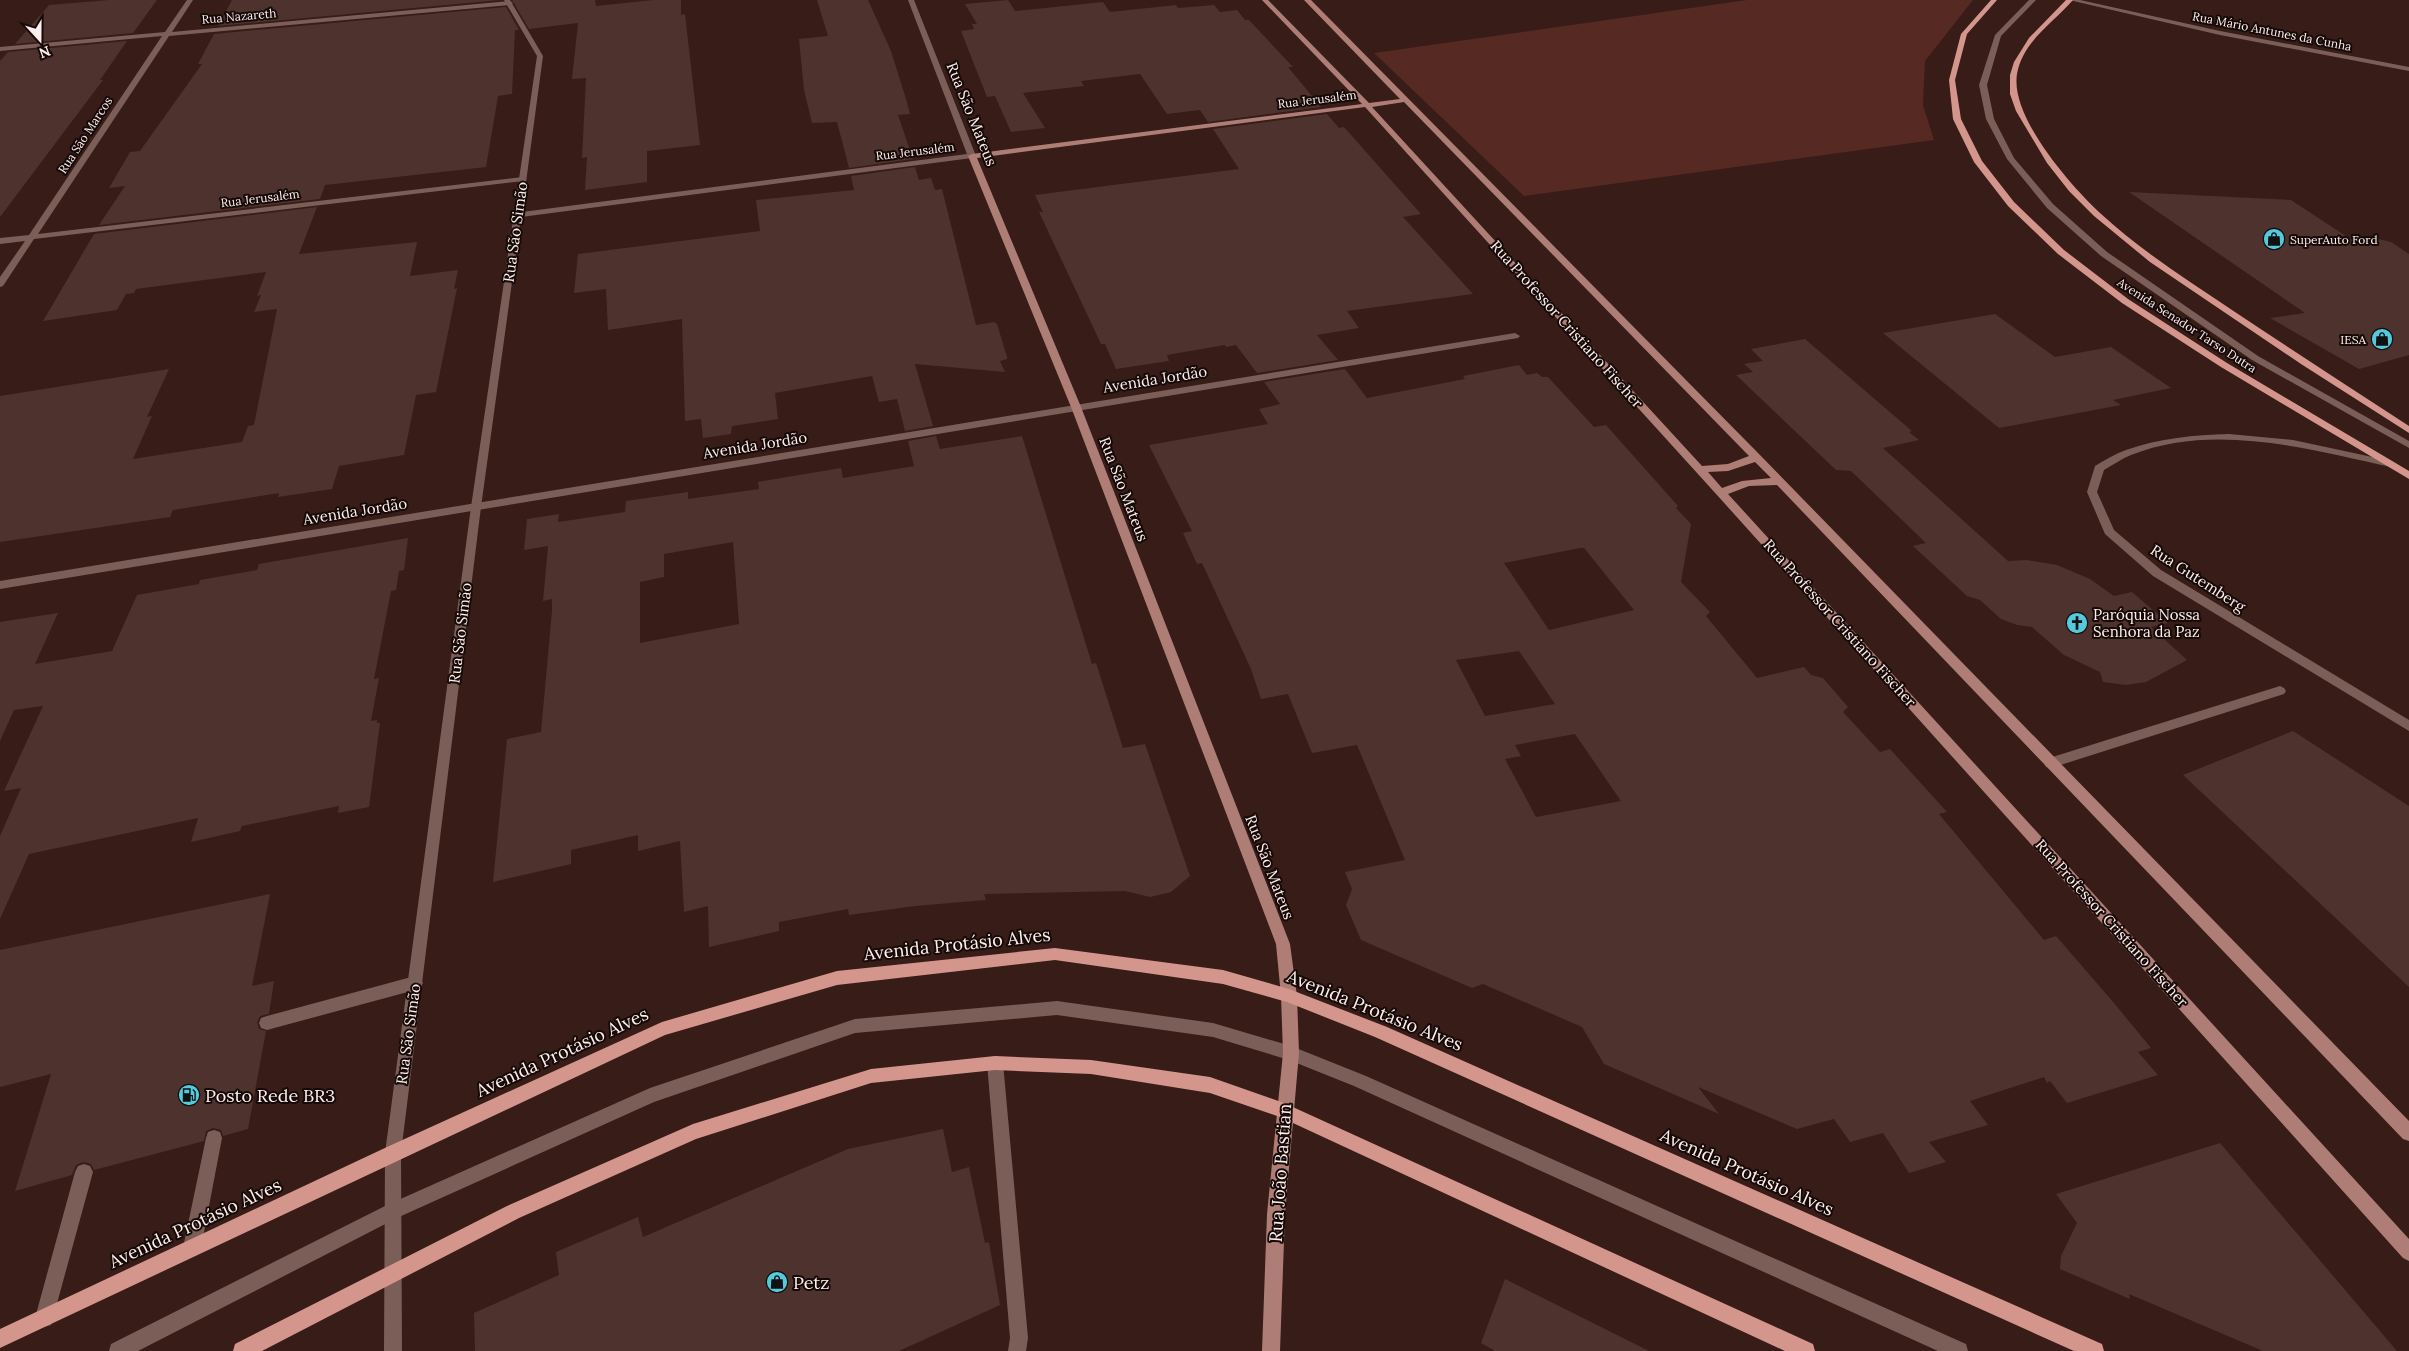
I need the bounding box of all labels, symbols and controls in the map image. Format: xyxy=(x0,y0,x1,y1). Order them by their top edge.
street label: Rua Nazareth xyxy=(201,5,277,27)
street label: Rua Mário Antunes da Cunha xyxy=(2191,8,2353,54)
north arrow xyxy=(15,15,65,65)
text: N xyxy=(36,42,53,63)
street label: Rua São Mateus xyxy=(943,59,1001,169)
street label: Rua Jerusalém xyxy=(1277,87,1358,111)
street label: Rua São Marcos xyxy=(55,93,116,176)
street label: Rua Jerusalém xyxy=(875,139,956,163)
street label: Rua São Simão xyxy=(499,180,532,284)
street label: Rua Jerusalém xyxy=(220,186,301,210)
shop icon: SuperAuto Ford xyxy=(2262,227,2286,251)
place label: SuperAuto Ford xyxy=(2290,232,2378,247)
street label: Rua Professor Cristiano Fischer xyxy=(1487,236,1648,412)
street label: Avenida Senador Tarso Dutra xyxy=(2114,274,2259,376)
shop icon: IESA xyxy=(2370,327,2394,351)
place label: IESA xyxy=(2340,332,2366,347)
street label: Avenida Jordão xyxy=(1101,361,1208,397)
street label: Avenida Jordão xyxy=(701,427,808,463)
street label: Rua São Mateus xyxy=(1095,434,1153,544)
street label: Avenida Jordão xyxy=(301,493,408,529)
street label: Rua Professor Cristiano Fischer xyxy=(1760,535,1921,711)
street label: Rua Gutemberg xyxy=(2147,540,2250,616)
street label: Rua São Simão xyxy=(444,581,476,685)
place label: Paróquia Nossa Senhora da Paz xyxy=(2093,605,2200,641)
church icon: Paróquia Nossa Senhora da Paz xyxy=(2065,611,2089,635)
street label: Rua São Mateus xyxy=(1241,812,1299,922)
street label: Rua Professor Cristiano Fischer xyxy=(2032,835,2193,1011)
street label: Avenida Protásio Alves xyxy=(861,923,1052,965)
street label: Avenida Protásio Alves xyxy=(1283,964,1466,1056)
street label: Rua São Simão xyxy=(392,982,425,1086)
street label: Avenida Protásio Alves xyxy=(471,1002,652,1102)
fuel station icon: Posto Rede BR3 xyxy=(177,1083,201,1107)
place label: Posto Rede BR3 xyxy=(205,1084,335,1107)
street label: Rua João Bastian xyxy=(1264,1103,1296,1243)
street label: Avenida Protásio Alves xyxy=(1656,1123,1837,1221)
street label: Avenida Protásio Alves xyxy=(104,1173,285,1273)
shop icon: Petz xyxy=(765,1270,789,1294)
place label: Petz xyxy=(793,1271,830,1294)

